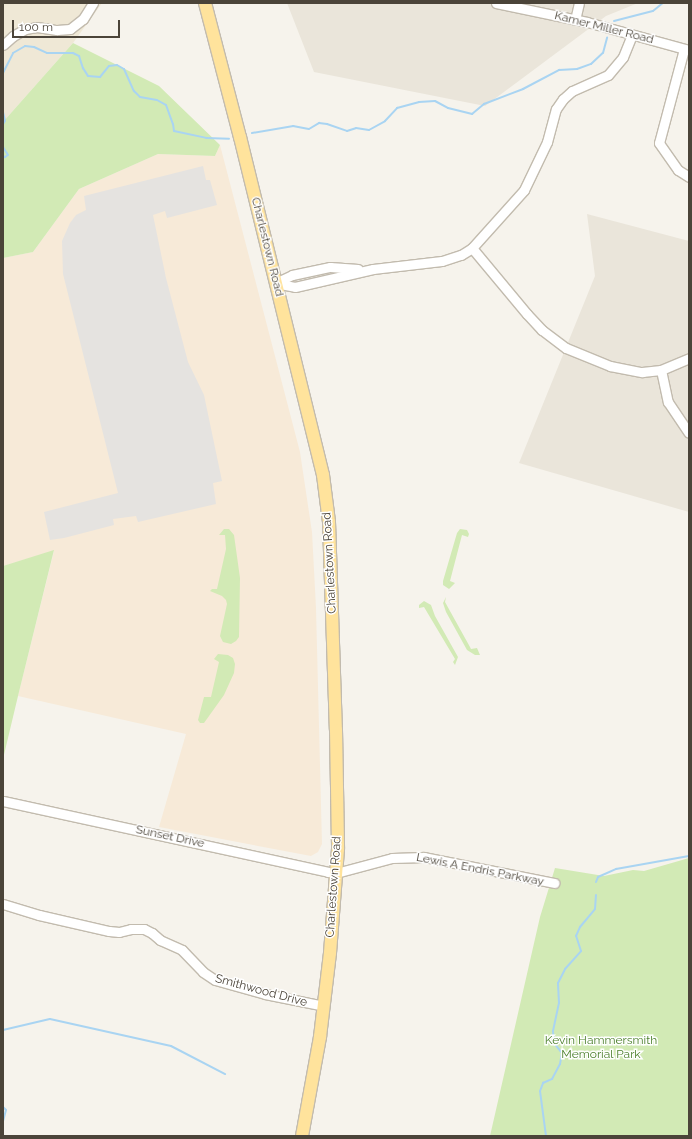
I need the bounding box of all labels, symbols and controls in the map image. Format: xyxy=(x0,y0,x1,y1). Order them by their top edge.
street label: Kamer Miller Road xyxy=(553,9,655,47)
scale bar xyxy=(14,12,122,38)
text: 100 m xyxy=(19,20,53,34)
street label: Charlestown Road xyxy=(248,196,286,298)
street label: Charlestown Road xyxy=(320,512,340,614)
street label: Sunset Drive xyxy=(134,823,206,851)
street label: Charlestown Road xyxy=(323,836,345,938)
street label: Lewis A Endris Parkway xyxy=(415,850,545,890)
street label: Smithwood Drive xyxy=(213,972,309,1010)
park label: Kevin Hammersmith Memorial Park xyxy=(545,1034,657,1062)

